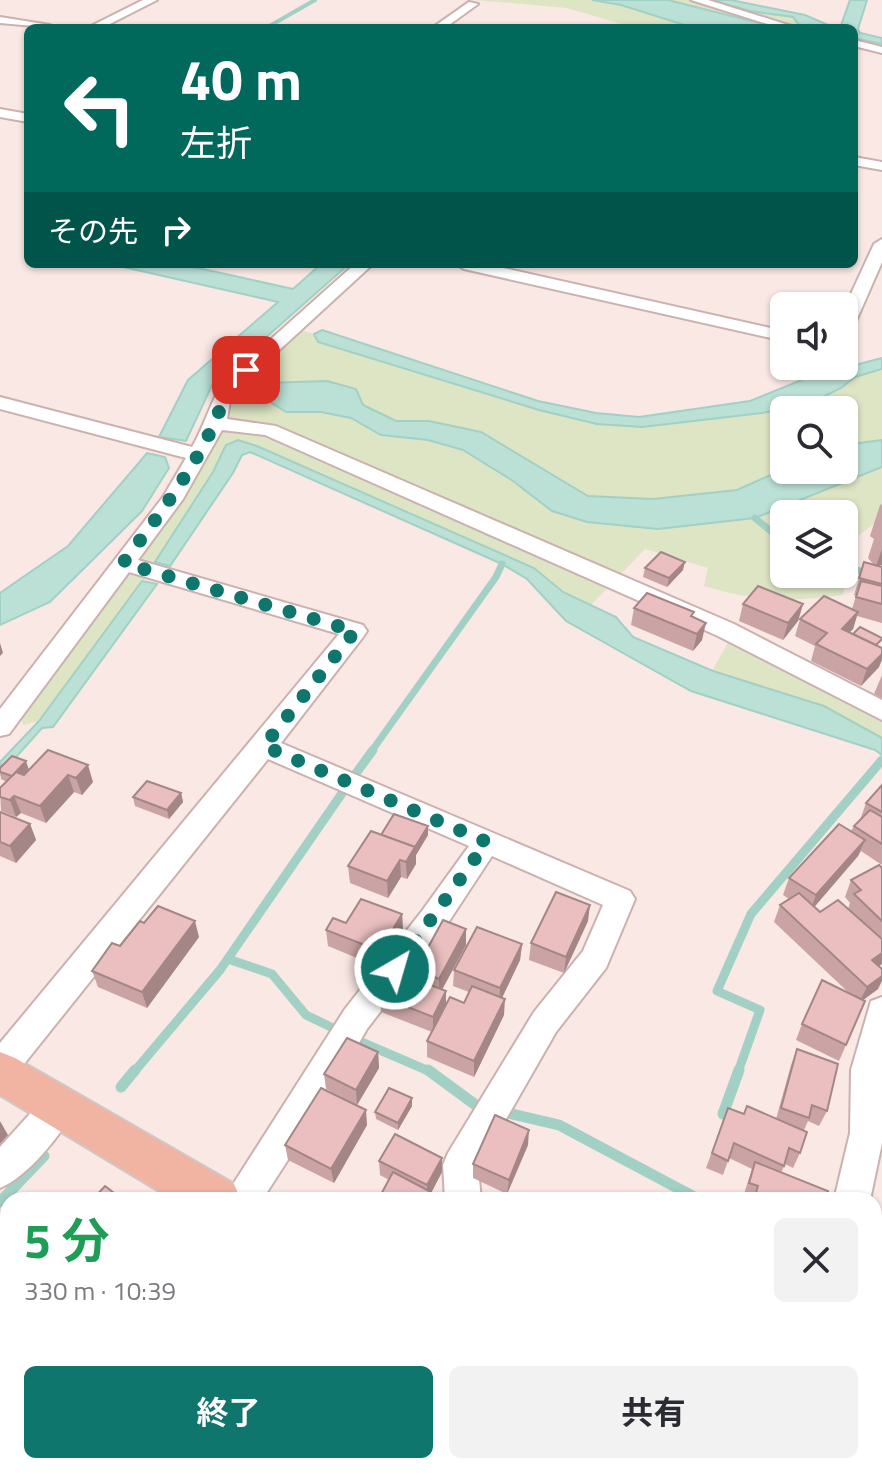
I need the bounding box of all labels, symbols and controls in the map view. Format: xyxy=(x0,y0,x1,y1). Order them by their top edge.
text: 40 m xyxy=(180,37,302,122)
icon: left xyxy=(48,56,152,160)
text: 左折 xyxy=(180,115,252,170)
text: その先 xyxy=(48,208,138,254)
icon: right xyxy=(154,208,198,252)
map controls xyxy=(770,292,858,588)
button: sound xyxy=(770,292,858,380)
pin xyxy=(212,336,280,404)
icon: arrive xyxy=(224,348,268,392)
button: search xyxy=(770,396,858,484)
button: layers xyxy=(770,500,858,588)
position arrow xyxy=(353,927,437,1011)
text: 5 分 xyxy=(24,1204,109,1277)
button: close xyxy=(774,1218,858,1302)
text: 330 m · 10:39 xyxy=(24,1271,176,1310)
button: 終了 xyxy=(24,1366,433,1458)
button: 共有 xyxy=(449,1366,858,1458)

